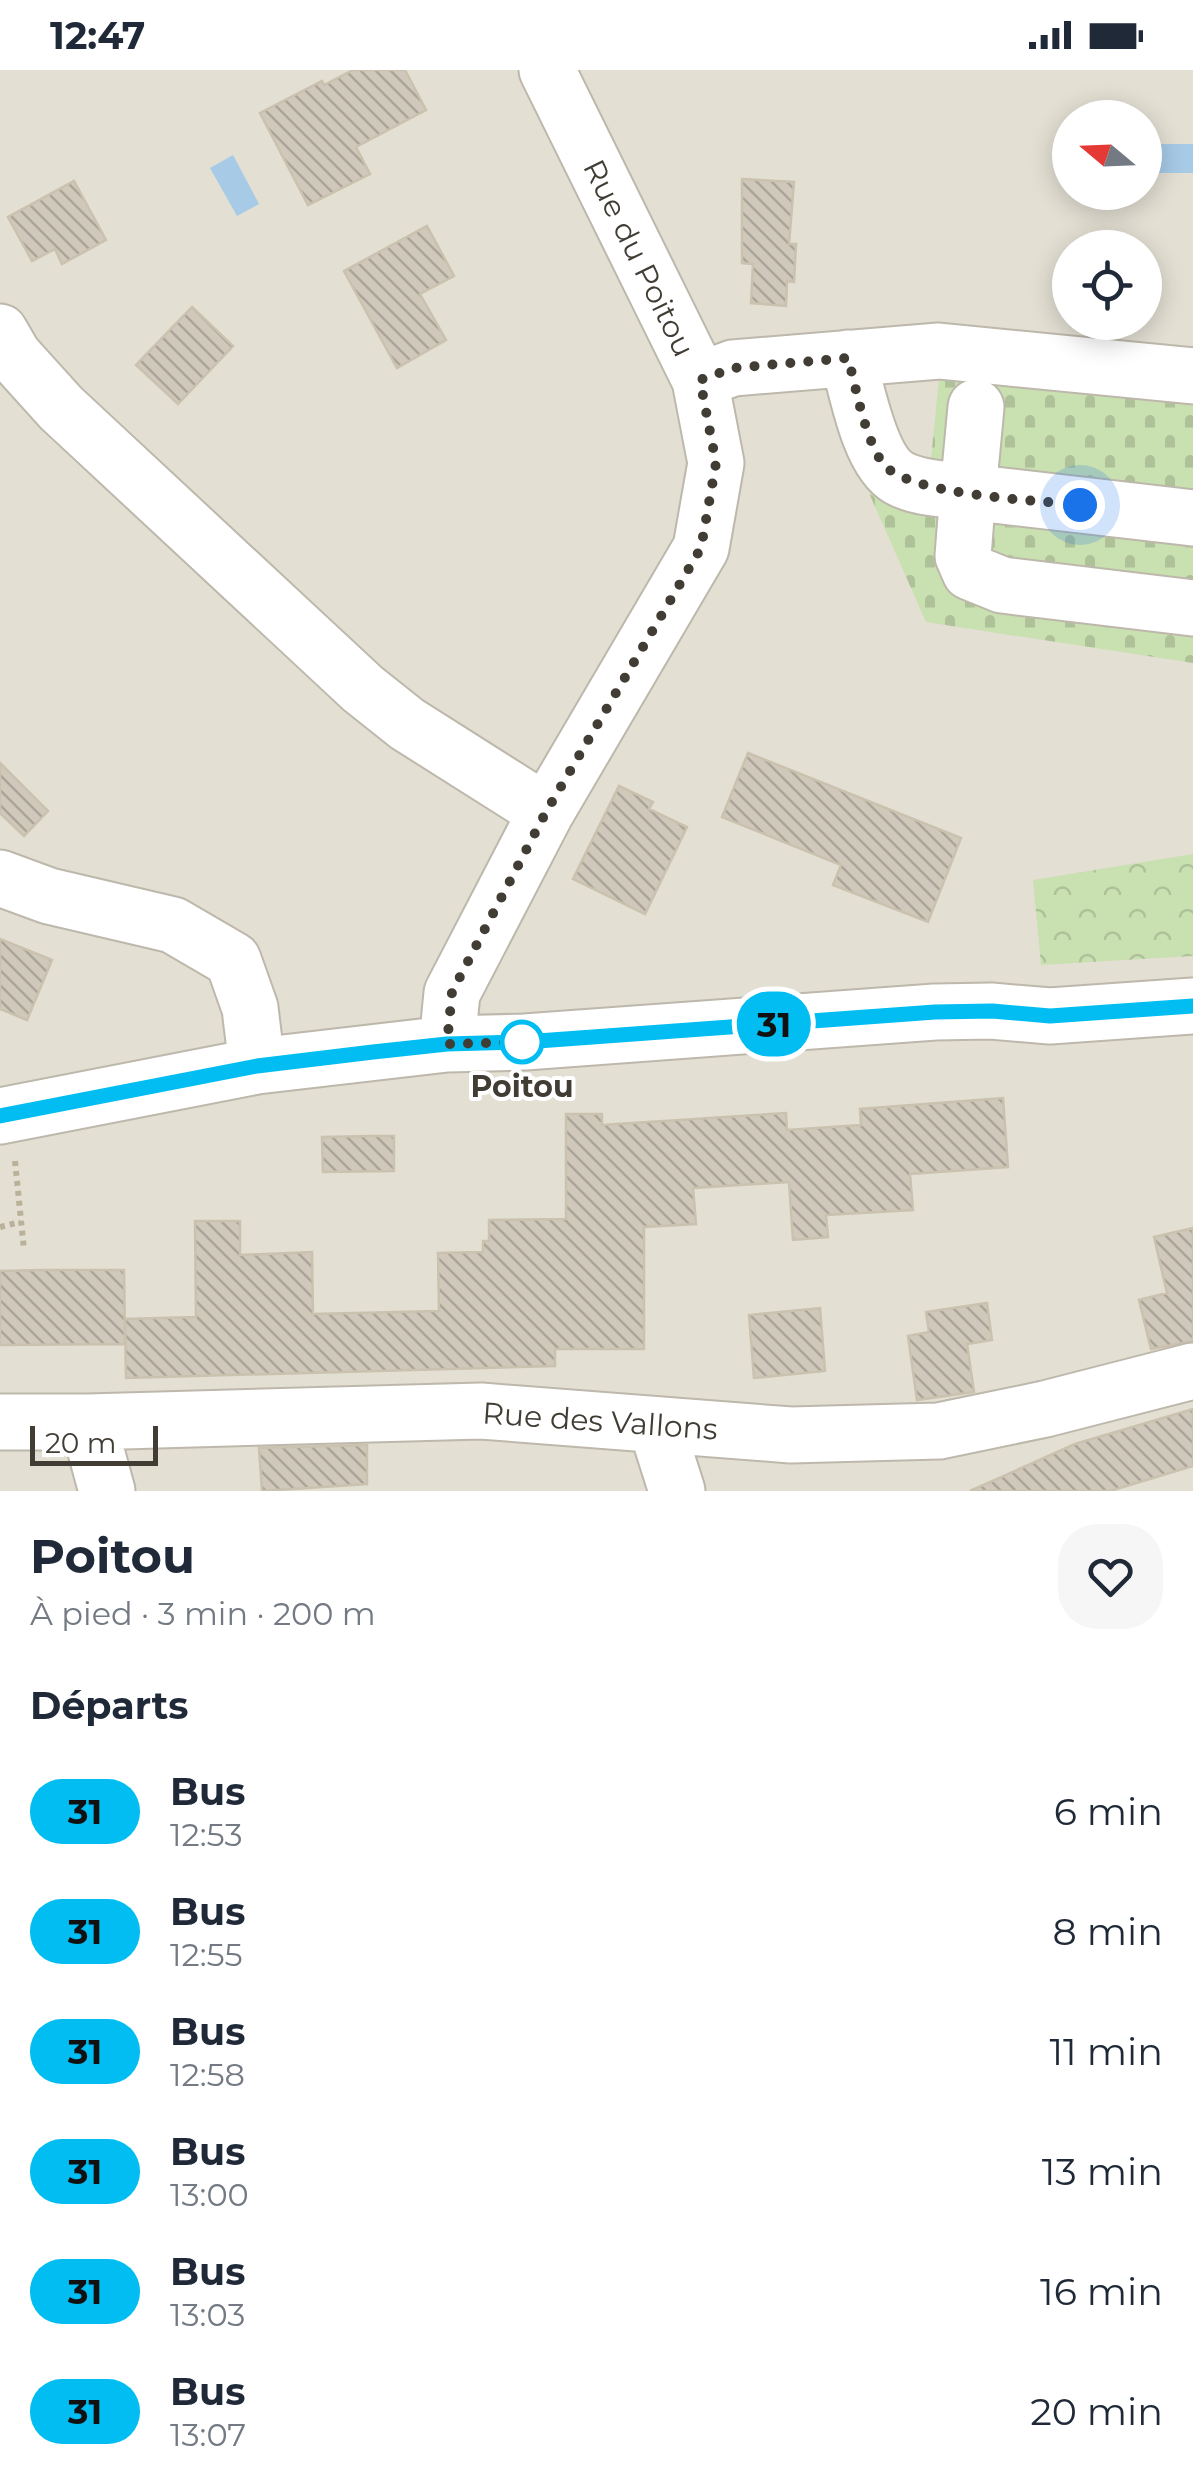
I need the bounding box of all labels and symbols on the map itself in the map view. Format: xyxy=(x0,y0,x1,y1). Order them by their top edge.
north arrow xyxy=(1052,100,1162,210)
street label: Rue du Poitou xyxy=(575,153,703,363)
your location xyxy=(1055,480,1105,530)
line badge: 31 xyxy=(729,992,819,1056)
marker: Poitou xyxy=(501,1021,543,1063)
place label: Poitou xyxy=(470,1068,574,1105)
street label: Rue des Vallons xyxy=(481,1394,719,1448)
scale bar xyxy=(30,1421,158,1466)

